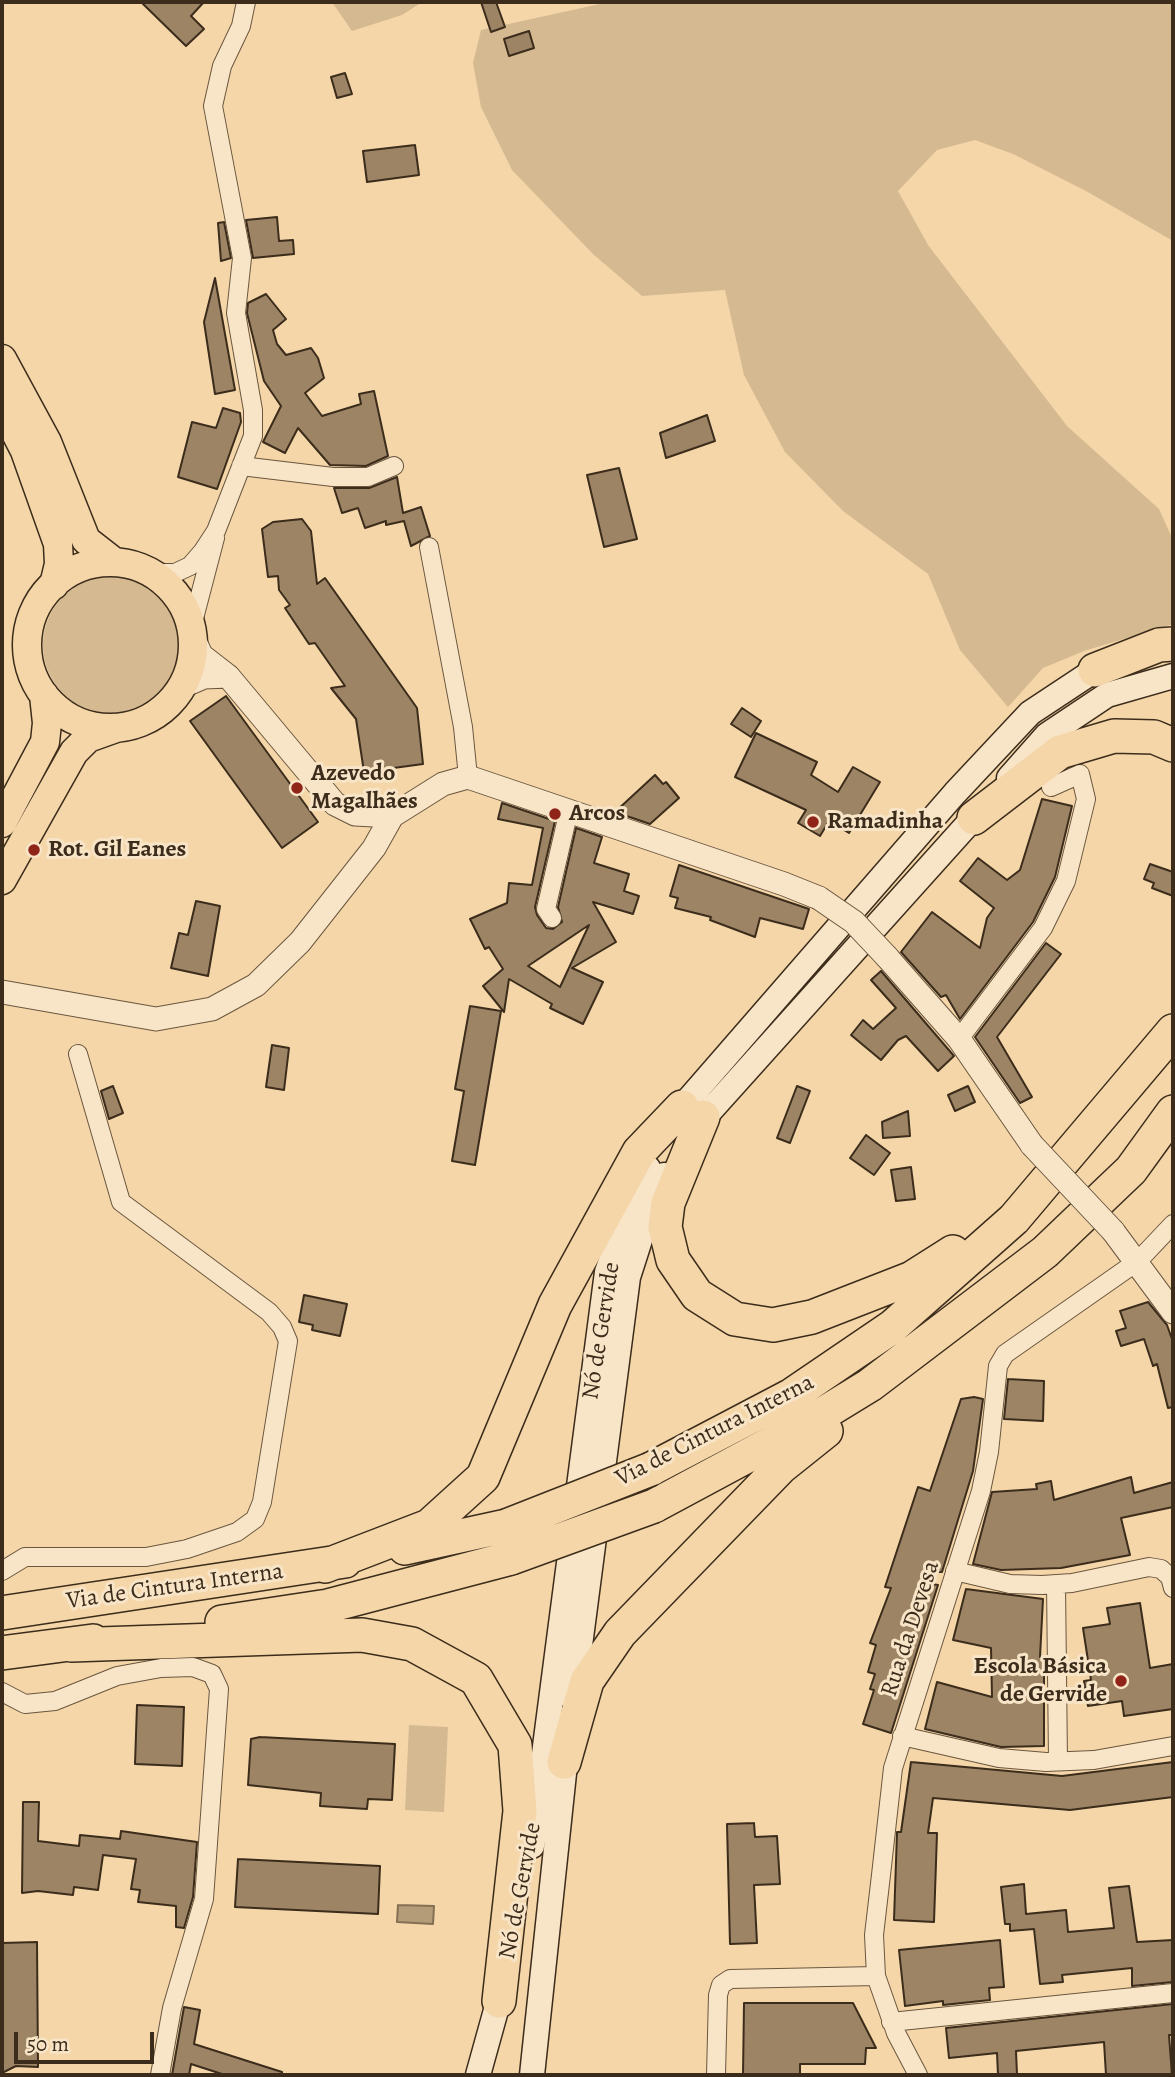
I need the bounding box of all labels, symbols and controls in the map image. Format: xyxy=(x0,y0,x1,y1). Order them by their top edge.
place label: Azevedo Magalhães xyxy=(311,760,418,816)
marker: Azevedo Magalhães xyxy=(289,780,305,796)
place label: Arcos xyxy=(569,800,625,828)
marker: Arcos xyxy=(547,806,563,822)
place label: Ramadinha xyxy=(827,808,943,836)
marker: Ramadinha xyxy=(805,814,821,830)
place label: Rot. Gil Eanes xyxy=(48,836,186,864)
marker: Rot. Gil Eanes xyxy=(26,842,42,858)
street label: Nó de Gervide xyxy=(577,1260,627,1402)
street label: Via de Cintura Interna xyxy=(611,1369,819,1493)
street label: Rua da Devesa xyxy=(875,1557,947,1701)
street label: Via de Cintura Interna xyxy=(65,1558,285,1616)
place label: Escola Básica de Gervide xyxy=(973,1653,1107,1709)
marker: Escola Básica de Gervide xyxy=(1113,1673,1129,1689)
street label: Nó de Gervide xyxy=(494,1820,548,1962)
scale bar xyxy=(18,2018,158,2062)
text: 50 m xyxy=(27,2030,69,2058)

